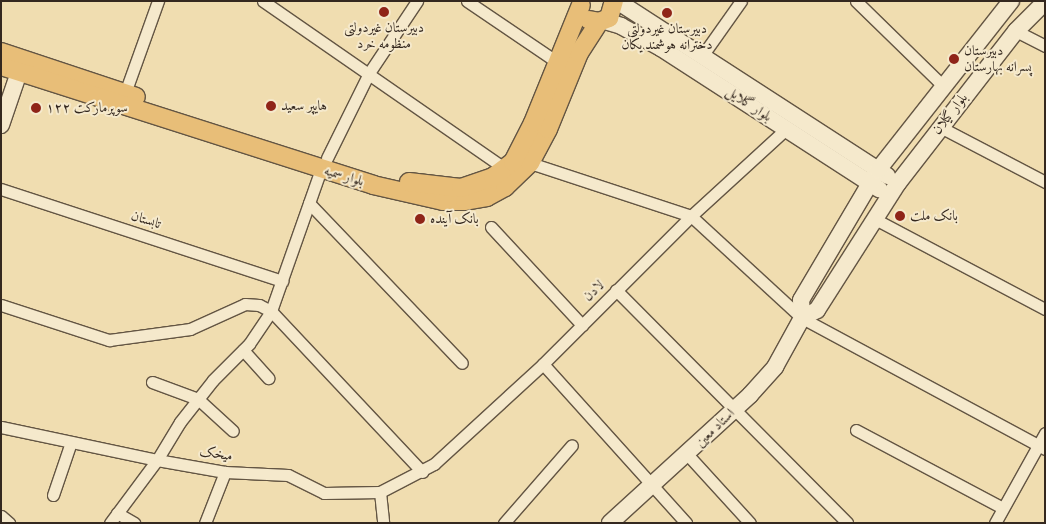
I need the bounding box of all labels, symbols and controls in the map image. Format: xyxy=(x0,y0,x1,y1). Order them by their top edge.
marker: دبیرستان غیردولتی منظومه خرد xyxy=(378,6,390,18)
marker: دبیرستان غیردولتی دخترانه هوشمند یکان xyxy=(661,7,673,19)
place label: دبیرستان غیردولتی منظومه خرد xyxy=(344,20,424,52)
place label: دبیرستان غیردولتی دخترانه هوشمند یکان xyxy=(621,21,713,54)
place label: دبیرستان پسرانه بهارستان xyxy=(964,43,1032,75)
marker: دبیرستان پسرانه بهارستان xyxy=(948,53,960,65)
street label: بلوار گلایل xyxy=(723,83,775,125)
street label: بلوار گیلان xyxy=(929,90,971,138)
place label: هایپر سعید xyxy=(281,98,327,114)
place label: سوپرمارکت ۱۲۲ xyxy=(46,100,128,116)
marker: هایپر سعید xyxy=(265,100,277,112)
marker: سوپرمارکت ۱۲۲ xyxy=(30,102,42,114)
street label: بلوار سمیه xyxy=(322,162,366,190)
street label: تابستان xyxy=(129,207,163,233)
place label: بانک ملت xyxy=(910,208,958,224)
marker: بانک ملت xyxy=(894,210,906,222)
place label: بانک آینده xyxy=(430,211,479,227)
marker: بانک آینده xyxy=(414,213,426,225)
street label: لادن xyxy=(580,277,608,305)
street label: استاد معین xyxy=(692,405,738,451)
street label: میخک xyxy=(198,443,234,465)

